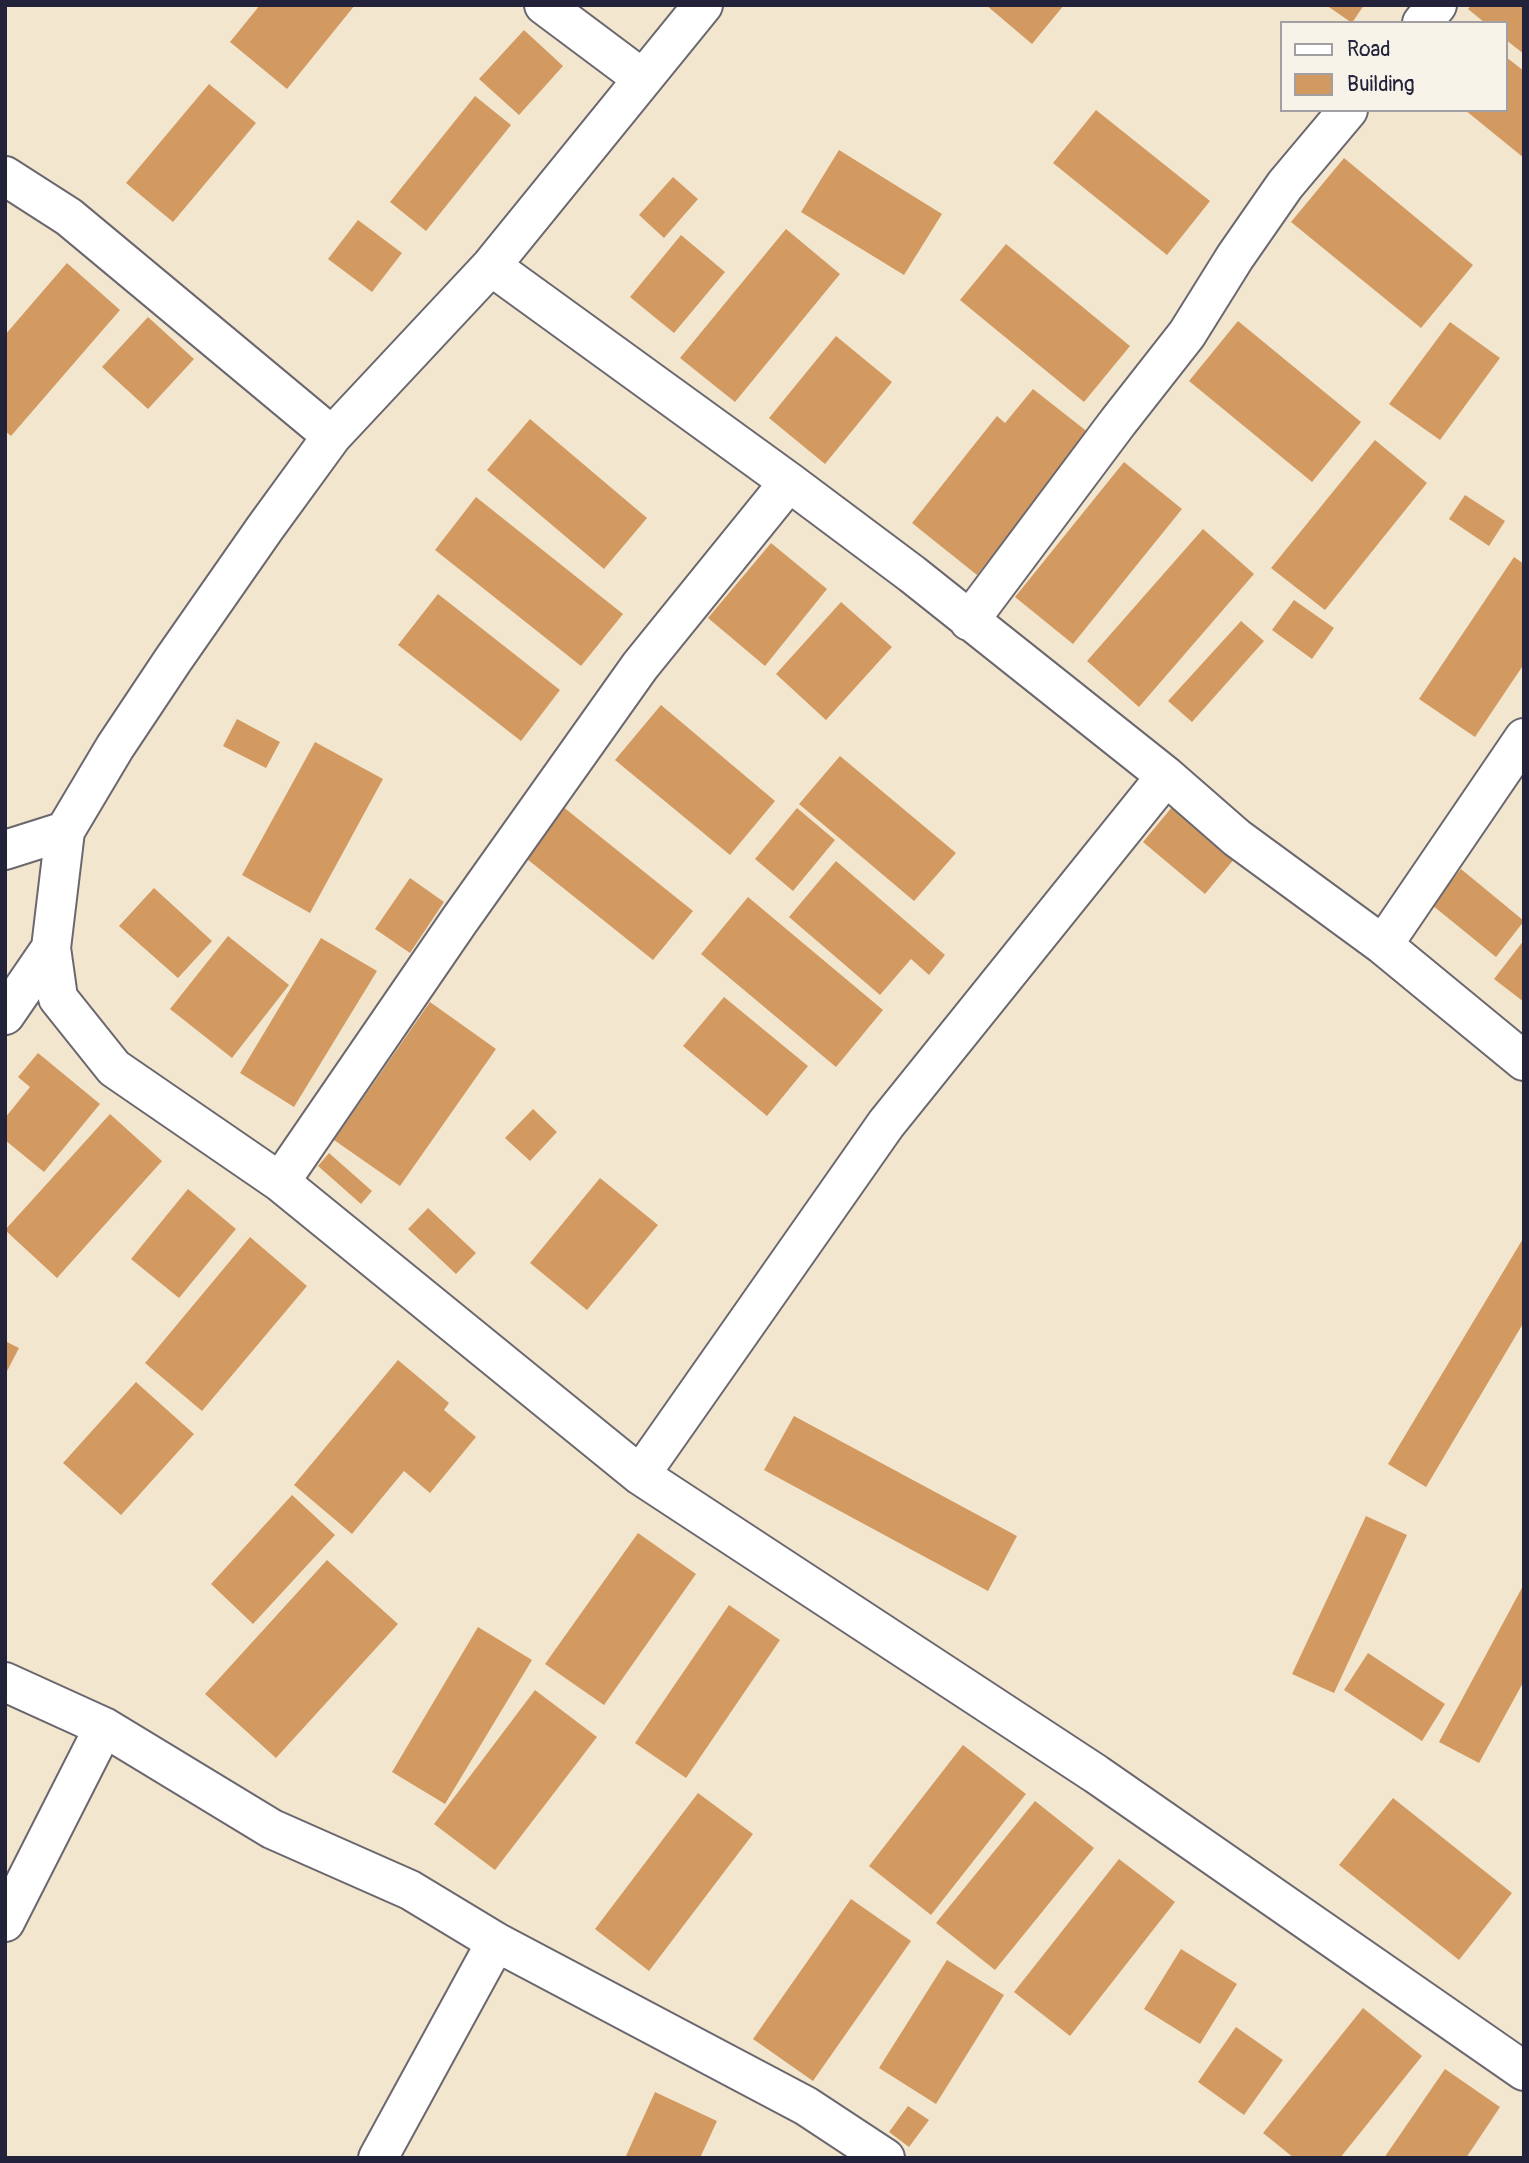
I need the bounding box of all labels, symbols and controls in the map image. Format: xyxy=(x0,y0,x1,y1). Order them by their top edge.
legend xyxy=(1280,21,1508,112)
text: Road xyxy=(1347,36,1391,63)
text: Building xyxy=(1347,71,1414,98)

